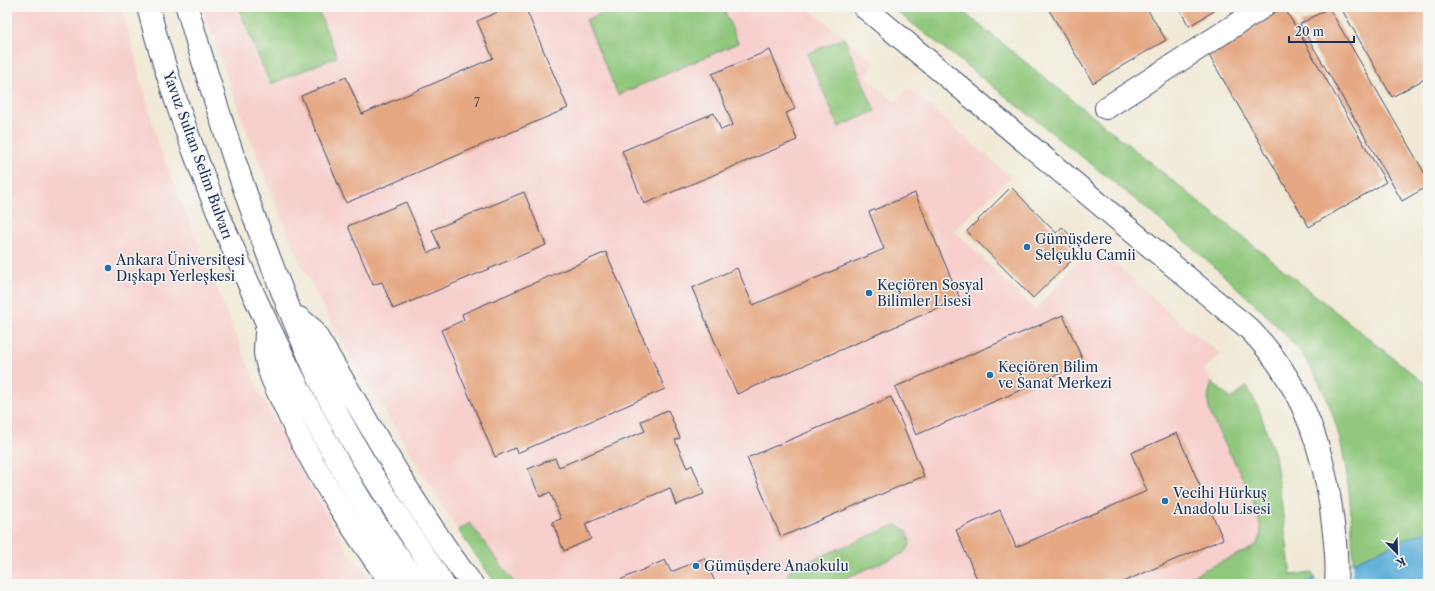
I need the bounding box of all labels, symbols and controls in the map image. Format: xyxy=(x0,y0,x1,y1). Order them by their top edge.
scale bar xyxy=(1289,18,1354,44)
text: 20 m xyxy=(1295,24,1324,39)
street label: Yavuz Sultan Selim Bulvarı xyxy=(159,68,237,241)
house number: 7 xyxy=(474,95,480,110)
place label: Gümüşdere Selçuklu Camii xyxy=(1035,230,1136,264)
marker: Gümüşdere Selçuklu Camii xyxy=(1022,242,1032,252)
place label: Ankara Üniversitesi Dışkapı Yerleşkesi xyxy=(115,251,245,285)
marker: Ankara Üniversitesi Dışkapı Yerleşkesi xyxy=(103,263,113,273)
place label: Keçiören Sosyal Bilimler Lisesi xyxy=(877,276,984,310)
marker: Keçiören Sosyal Bilimler Lisesi xyxy=(864,288,874,298)
place label: Keçiören Bilim ve Sanat Merkezi xyxy=(997,358,1112,392)
marker: Keçiören Bilim ve Sanat Merkezi xyxy=(985,370,995,380)
place label: Vecihi Hürkuş Anadolu Lisesi xyxy=(1172,484,1271,518)
marker: Vecihi Hürkuş Anadolu Lisesi xyxy=(1160,496,1170,506)
north arrow xyxy=(1377,533,1417,573)
text: K xyxy=(1393,554,1408,571)
place label: Gümüşdere Anaokulu xyxy=(704,557,849,575)
marker: Gümüşdere Anaokulu xyxy=(691,561,701,571)

